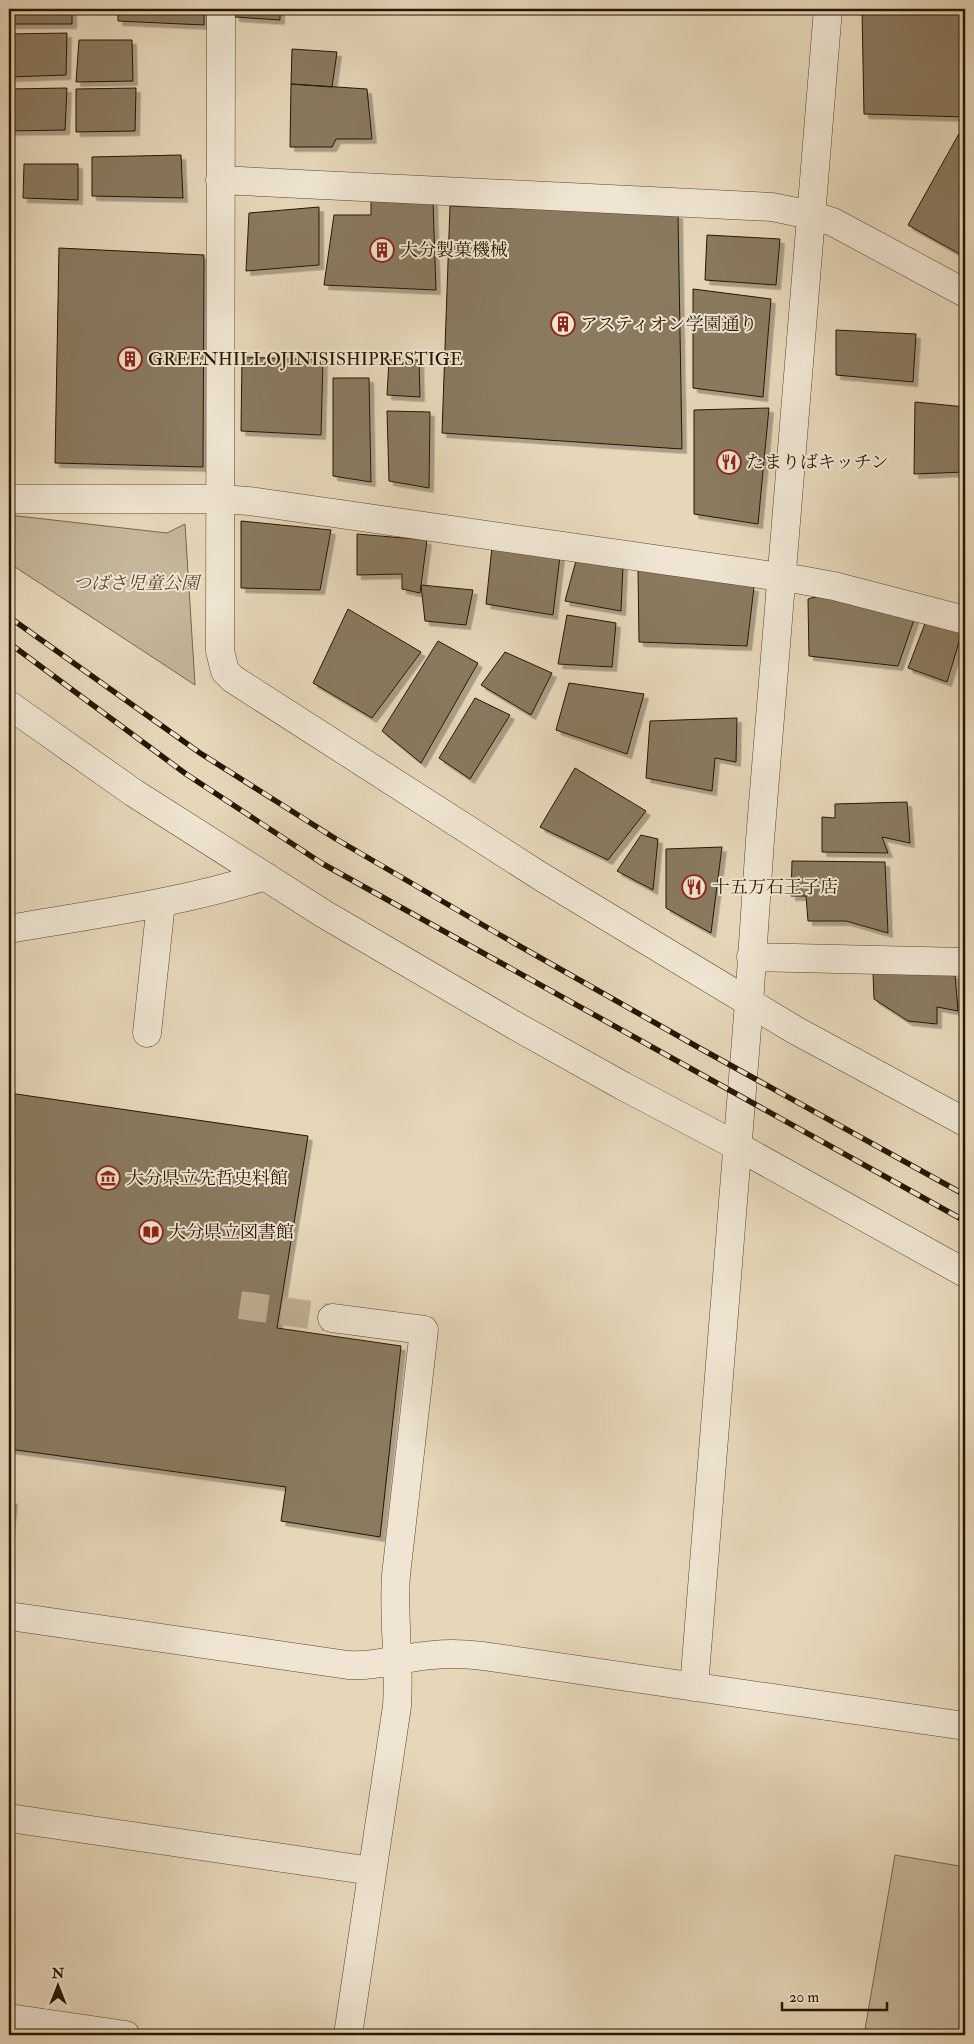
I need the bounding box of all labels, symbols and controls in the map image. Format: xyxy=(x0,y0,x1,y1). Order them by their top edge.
building icon: 大分製菓機械 xyxy=(369,237,395,263)
place label: 大分製菓機械 xyxy=(400,239,508,262)
building icon: アスティオン学園通り xyxy=(550,311,576,337)
place label: アスティオン学園通り xyxy=(580,313,757,336)
building icon: GREENHILLOJINISISHIPRESTIGE xyxy=(117,346,143,372)
place label: GREENHILLOJINISISHIPRESTIGE xyxy=(148,348,463,371)
restaurant icon: たまりばキッチン xyxy=(716,449,742,475)
place label: たまりばキッチン xyxy=(746,451,889,474)
park label: つばさ児童公園 xyxy=(73,572,202,595)
restaurant icon: 十五万石王子店 xyxy=(681,874,707,900)
place label: 十五万石王子店 xyxy=(712,876,838,899)
museum icon: 大分県立先哲史料館 xyxy=(95,1165,121,1191)
place label: 大分県立先哲史料館 xyxy=(126,1167,288,1190)
library icon: 大分県立図書館 xyxy=(138,1219,164,1245)
place label: 大分県立図書館 xyxy=(168,1221,294,1244)
north arrow xyxy=(32,1962,82,2012)
text: N xyxy=(51,1965,65,1982)
scale bar xyxy=(782,1979,886,2011)
text: 20 m xyxy=(789,1988,819,2007)

